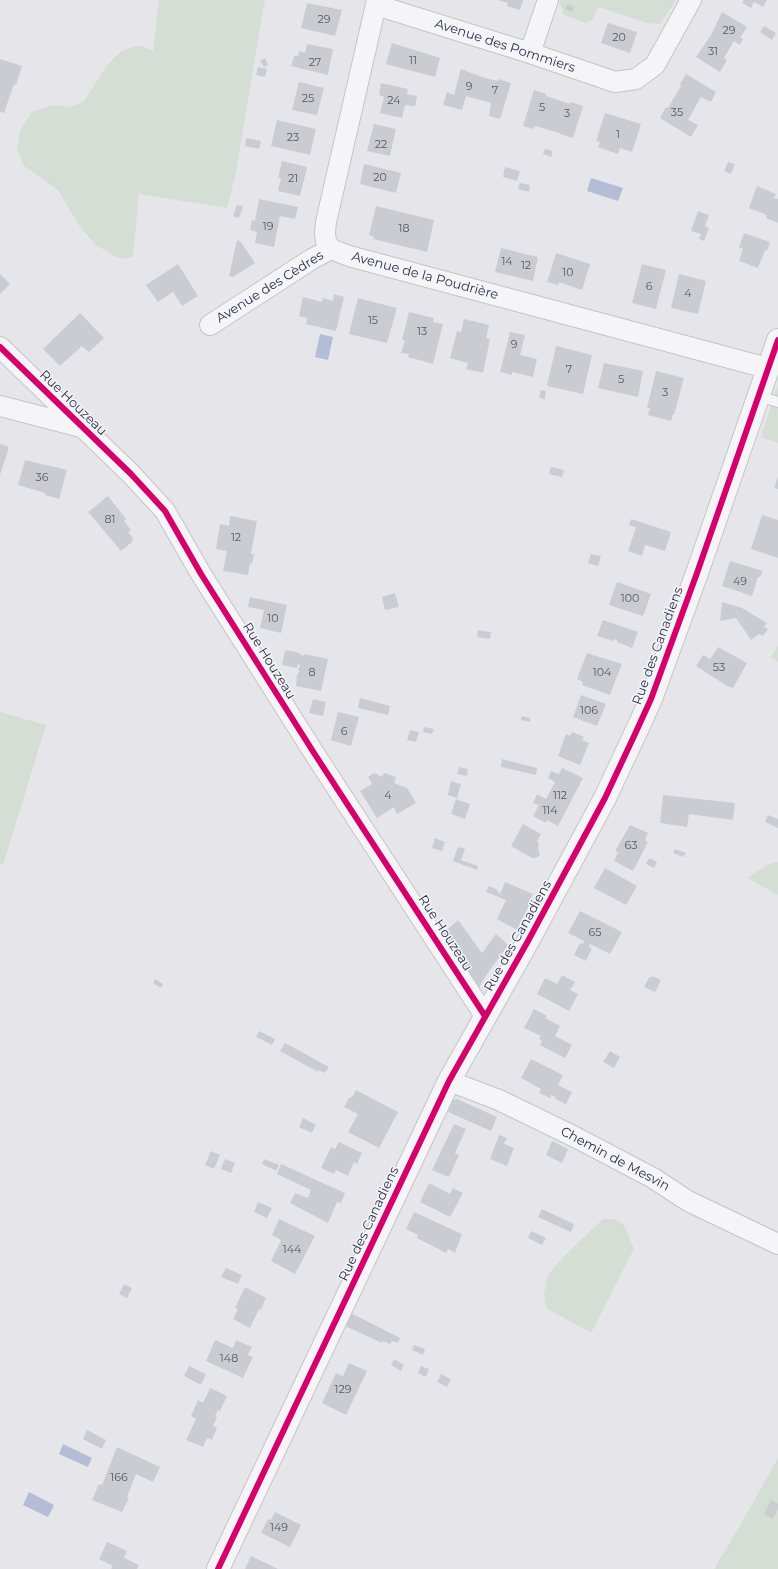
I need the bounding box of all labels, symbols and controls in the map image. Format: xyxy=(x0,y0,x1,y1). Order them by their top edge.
house number: 29 xyxy=(318,13,330,27)
street label: Avenue des Pommiers xyxy=(433,16,577,76)
house number: 29 xyxy=(723,24,735,38)
house number: 20 xyxy=(612,31,626,45)
house number: 31 xyxy=(708,45,718,59)
house number: 11 xyxy=(409,54,417,68)
house number: 27 xyxy=(309,56,321,70)
house number: 9 xyxy=(466,80,472,94)
house number: 7 xyxy=(492,84,498,98)
house number: 25 xyxy=(302,92,314,106)
house number: 24 xyxy=(387,94,401,108)
house number: 5 xyxy=(539,101,545,115)
house number: 35 xyxy=(671,106,683,120)
house number: 3 xyxy=(564,107,570,121)
house number: 1 xyxy=(616,128,620,142)
house number: 23 xyxy=(287,131,299,145)
house number: 22 xyxy=(375,138,387,152)
house number: 20 xyxy=(373,171,387,185)
house number: 21 xyxy=(288,172,298,186)
house number: 19 xyxy=(263,220,273,234)
house number: 18 xyxy=(399,222,409,236)
street label: Avenue des Cèdres xyxy=(213,248,327,326)
street label: Avenue de la Poudrière xyxy=(350,249,500,303)
house number: 14 xyxy=(501,255,513,269)
house number: 12 xyxy=(521,259,531,273)
house number: 10 xyxy=(562,266,574,280)
house number: 6 xyxy=(646,280,652,294)
house number: 4 xyxy=(684,287,692,301)
house number: 15 xyxy=(368,314,378,328)
house number: 13 xyxy=(417,325,427,339)
house number: 9 xyxy=(511,338,517,352)
house number: 7 xyxy=(566,363,572,377)
street label: Rue Houzeau xyxy=(36,367,110,439)
house number: 5 xyxy=(618,373,624,387)
house number: 3 xyxy=(662,386,668,400)
house number: 36 xyxy=(36,471,48,485)
house number: 81 xyxy=(105,513,115,527)
house number: 12 xyxy=(231,531,241,545)
house number: 49 xyxy=(733,575,747,589)
street label: Rue des Canadiens xyxy=(629,585,687,707)
house number: 100 xyxy=(621,592,639,606)
house number: 10 xyxy=(267,612,279,626)
street label: Rue Houzeau xyxy=(239,620,299,702)
house number: 53 xyxy=(713,661,725,675)
house number: 8 xyxy=(308,666,316,680)
house number: 104 xyxy=(593,666,611,680)
house number: 106 xyxy=(580,704,598,718)
house number: 6 xyxy=(341,725,347,739)
house number: 4 xyxy=(384,789,392,803)
house number: 112 xyxy=(553,789,567,803)
house number: 114 xyxy=(542,804,558,818)
house number: 63 xyxy=(625,839,637,853)
street label: Rue des Canadiens xyxy=(481,878,555,994)
street label: Rue Houzeau xyxy=(415,892,475,974)
house number: 65 xyxy=(589,926,601,940)
street label: Chemin de Mesvin xyxy=(558,1124,672,1194)
street label: Rue des Canadiens xyxy=(336,1164,402,1284)
house number: 144 xyxy=(283,1243,301,1257)
house number: 148 xyxy=(220,1352,238,1366)
house number: 129 xyxy=(335,1383,351,1397)
house number: 166 xyxy=(110,1471,128,1485)
house number: 149 xyxy=(270,1521,288,1535)

